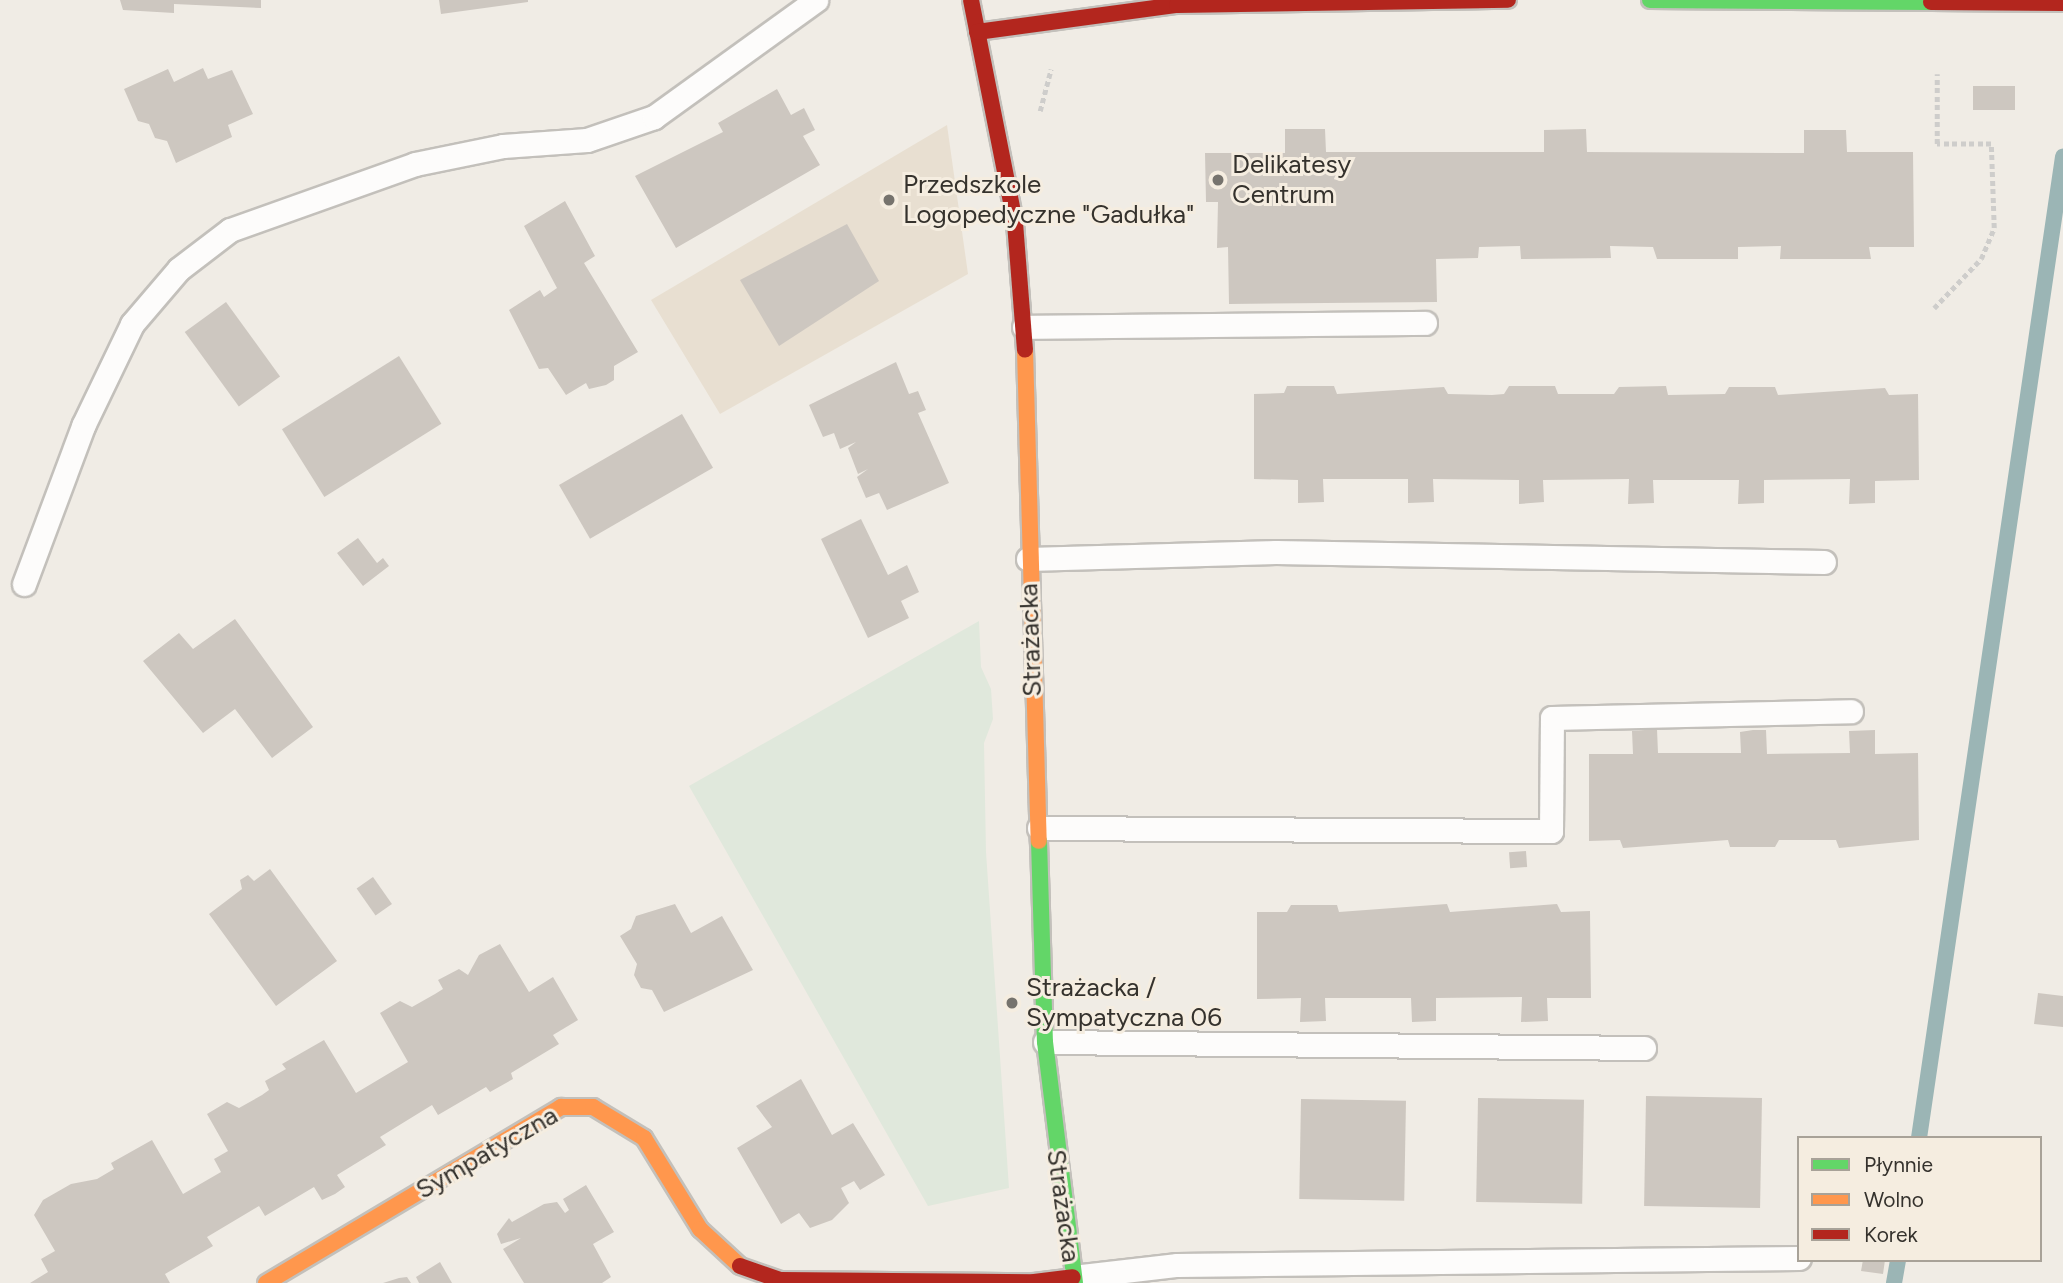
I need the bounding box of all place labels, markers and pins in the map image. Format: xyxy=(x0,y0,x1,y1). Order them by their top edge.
place label: Delikatesy Centrum xyxy=(1232,149,1351,210)
place label: Przedszkole Logopedyczne "Gadułka" xyxy=(903,169,1194,230)
marker: Delikatesy Centrum xyxy=(1210,172,1226,188)
marker: Przedszkole Logopedyczne "Gadułka" xyxy=(881,192,897,208)
place label: Strażacka / Sympatyczna 06 xyxy=(1026,972,1222,1034)
marker: Strażacka / Sympatyczna 06 xyxy=(1004,995,1020,1011)

